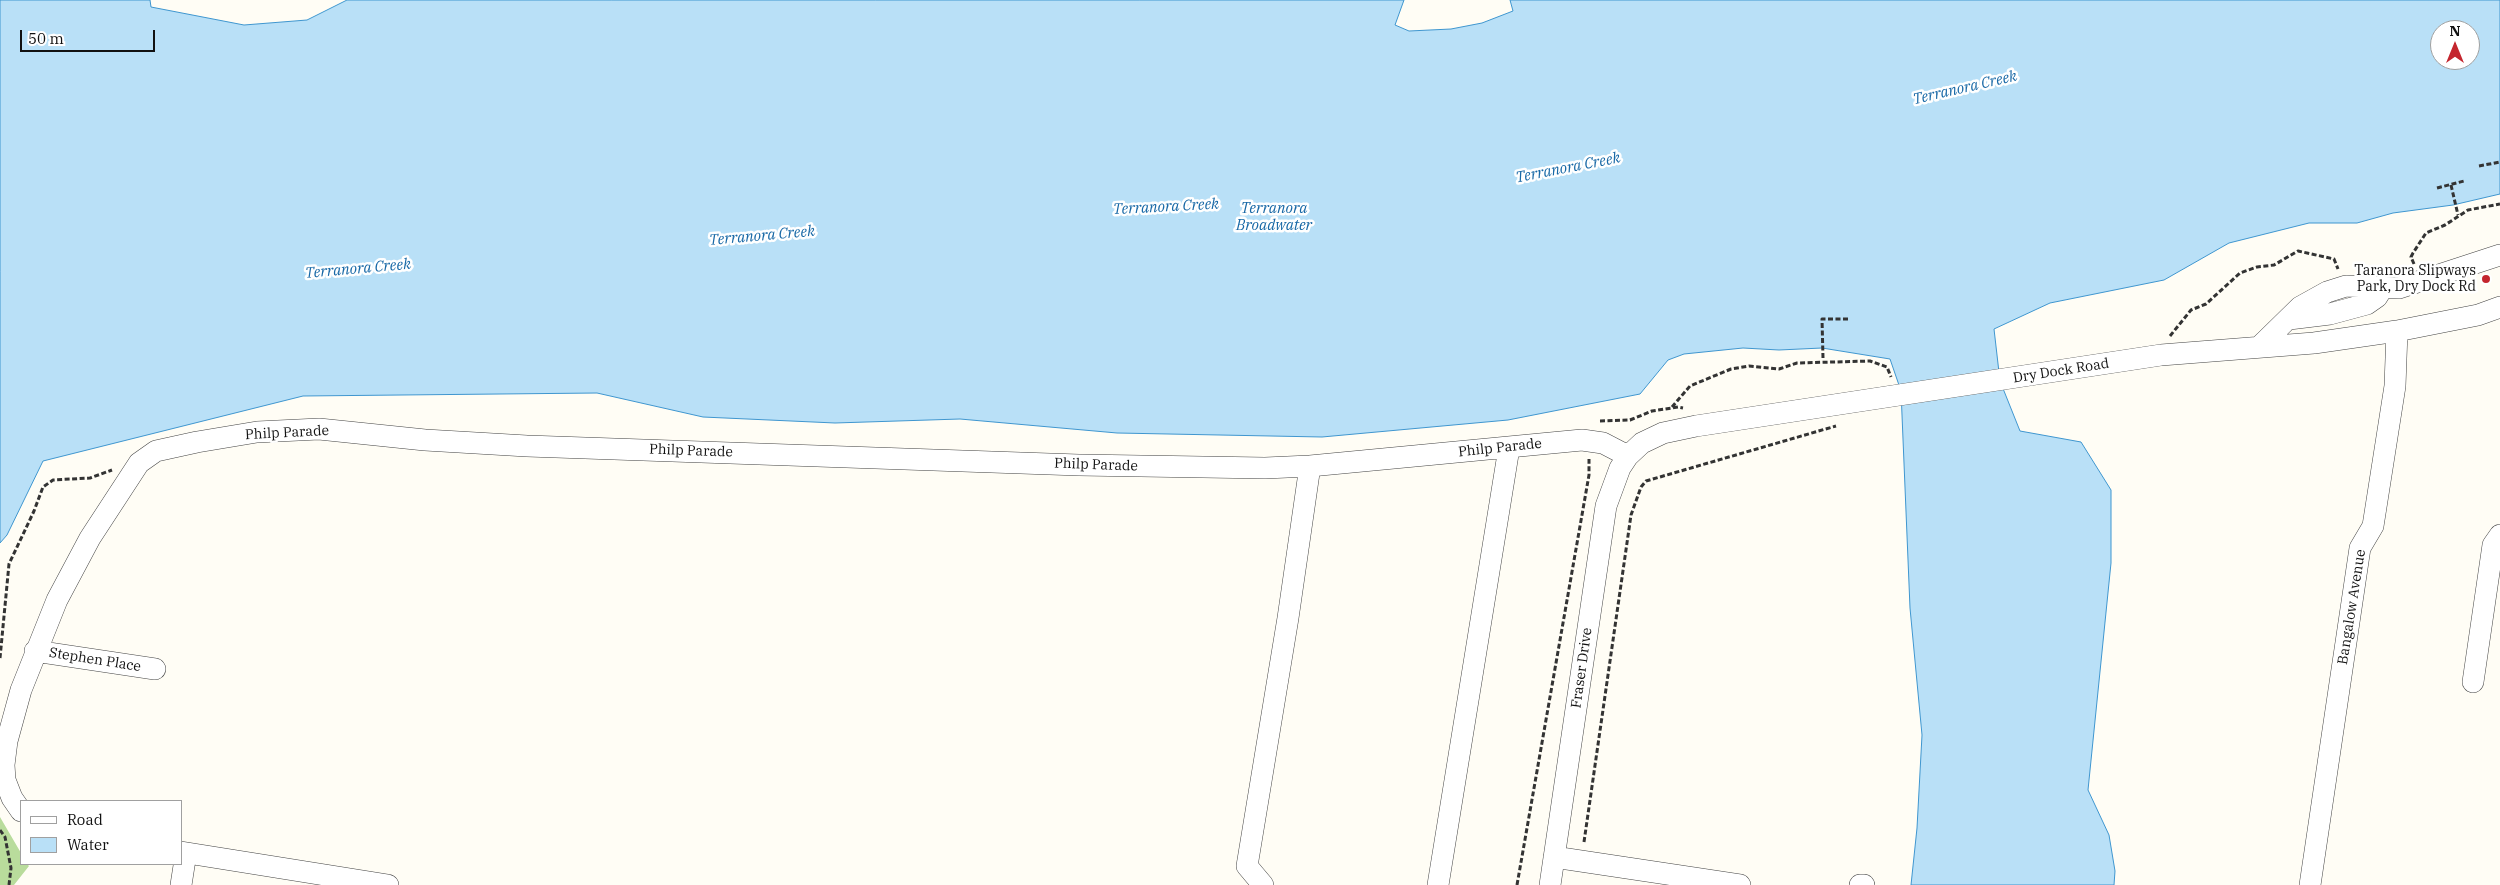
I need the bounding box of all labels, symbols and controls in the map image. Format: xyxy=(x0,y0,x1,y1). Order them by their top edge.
scale bar xyxy=(22,20,158,52)
north arrow xyxy=(2430,20,2480,70)
text: N xyxy=(2449,22,2461,40)
text: 50 m xyxy=(28,29,64,48)
water label: Terranora Creek xyxy=(1911,67,2019,109)
water label: Terranora Creek xyxy=(1514,149,1622,187)
water label: Terranora Creek xyxy=(1112,195,1220,219)
water label: Terranora Broadwater xyxy=(1236,200,1312,235)
water label: Terranora Creek xyxy=(708,222,816,250)
water label: Terranora Creek xyxy=(304,255,412,283)
place label: Taranora Slipways Park, Dry Dock Rd xyxy=(2354,263,2476,296)
marker: Taranora Slipways Park, Dry Dock Rd xyxy=(2480,273,2492,285)
street label: Dry Dock Road xyxy=(2012,355,2110,387)
street label: Philp Parade xyxy=(245,422,329,444)
street label: Philp Parade xyxy=(1457,435,1543,461)
street label: Philp Parade xyxy=(649,441,733,461)
street label: Philp Parade xyxy=(1054,455,1138,475)
street label: Bangalow Avenue xyxy=(2335,548,2369,666)
street label: Fraser Drive xyxy=(1568,627,1596,709)
street label: Stephen Place xyxy=(48,644,142,676)
legend xyxy=(20,800,182,865)
text: Road xyxy=(67,810,103,829)
text: Water xyxy=(67,835,109,854)

